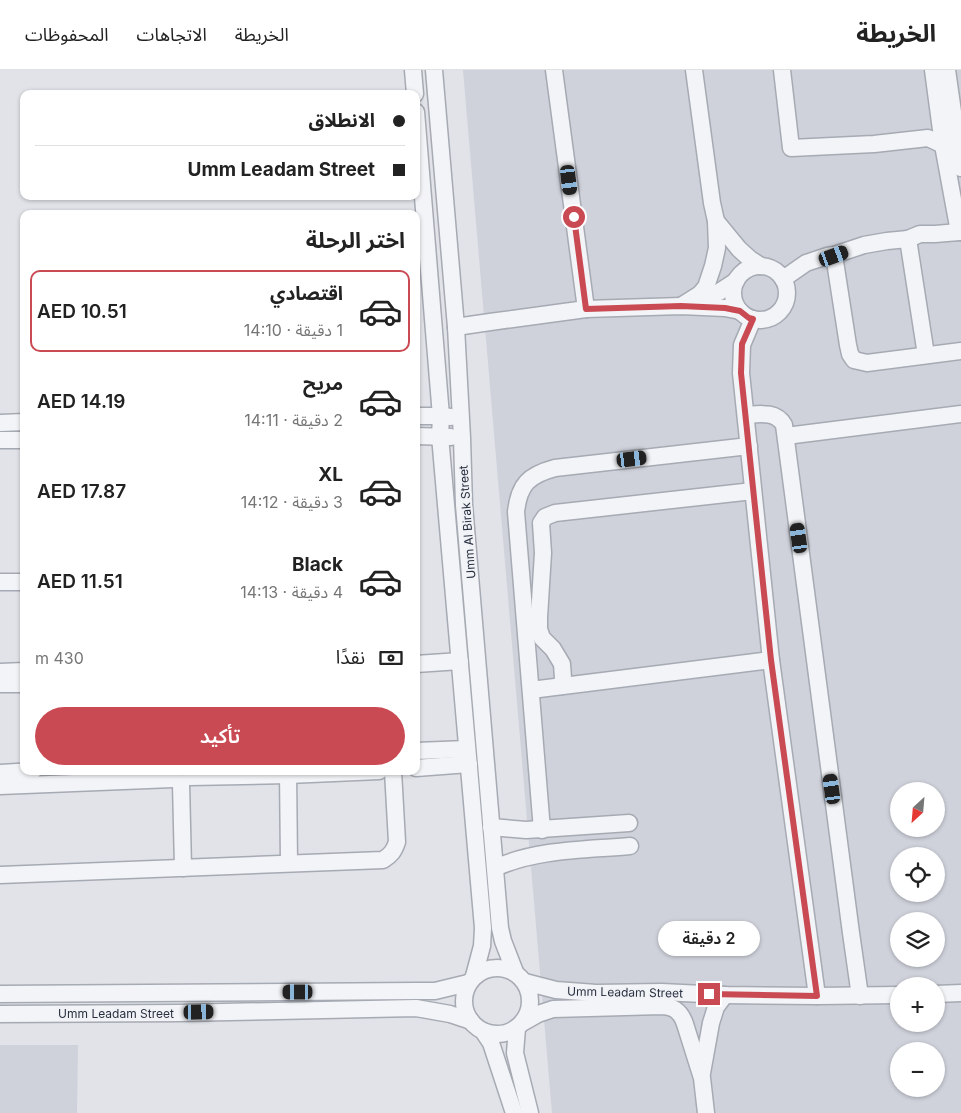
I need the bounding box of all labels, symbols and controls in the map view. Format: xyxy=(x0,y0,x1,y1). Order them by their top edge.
text: الخريطة xyxy=(856,19,936,48)
text: المحفوظات xyxy=(25,24,109,45)
text: الاتجاهات xyxy=(137,24,207,45)
text: الخريطة xyxy=(235,24,289,45)
text: الانطلاق xyxy=(309,109,375,132)
text: Umm Leadam Street xyxy=(188,158,375,181)
car xyxy=(559,164,578,196)
route start xyxy=(563,206,585,228)
text: اختر الرحلة xyxy=(306,227,405,253)
car xyxy=(817,244,850,268)
text: اقتصادي xyxy=(270,282,343,305)
icon: car xyxy=(358,289,403,334)
text: AED 10.51 xyxy=(37,300,127,323)
text: 1 دقيقة · 14:10 xyxy=(244,320,343,340)
text: مريح xyxy=(303,372,343,395)
icon: car xyxy=(358,379,403,424)
text: AED 14.19 xyxy=(37,390,125,413)
text: 2 دقيقة · 14:11 xyxy=(244,410,343,430)
car xyxy=(616,450,647,468)
text: XL xyxy=(318,463,343,486)
street label: Umm Al Birak Street xyxy=(456,465,478,579)
icon: car xyxy=(358,469,403,514)
text: AED 17.87 xyxy=(37,480,126,503)
text: 3 دقيقة · 14:12 xyxy=(241,492,343,512)
car xyxy=(789,522,808,554)
text: Black xyxy=(292,553,343,576)
icon: car xyxy=(358,559,403,604)
text: AED 11.51 xyxy=(37,570,123,593)
text: 4 دقيقة · 14:13 xyxy=(240,582,343,602)
icon: cash xyxy=(377,644,405,672)
text: نقدًا xyxy=(336,646,365,669)
text: 430 m xyxy=(35,648,84,668)
button: تأكيد xyxy=(35,707,405,765)
car xyxy=(822,773,841,805)
north arrow xyxy=(890,782,945,838)
map controls xyxy=(890,782,945,1097)
button: locate xyxy=(890,847,945,902)
button: layers xyxy=(890,912,945,967)
callout: 2 دقيقة xyxy=(658,922,760,956)
text: 2 دقيقة xyxy=(683,928,735,948)
button: + xyxy=(890,977,945,1032)
street label: Umm Leadam Street xyxy=(567,983,683,1001)
route end xyxy=(698,983,720,1005)
car xyxy=(283,985,313,1000)
car xyxy=(183,1004,214,1020)
street label: Umm Leadam Street xyxy=(58,1006,174,1021)
button: − xyxy=(890,1042,945,1097)

